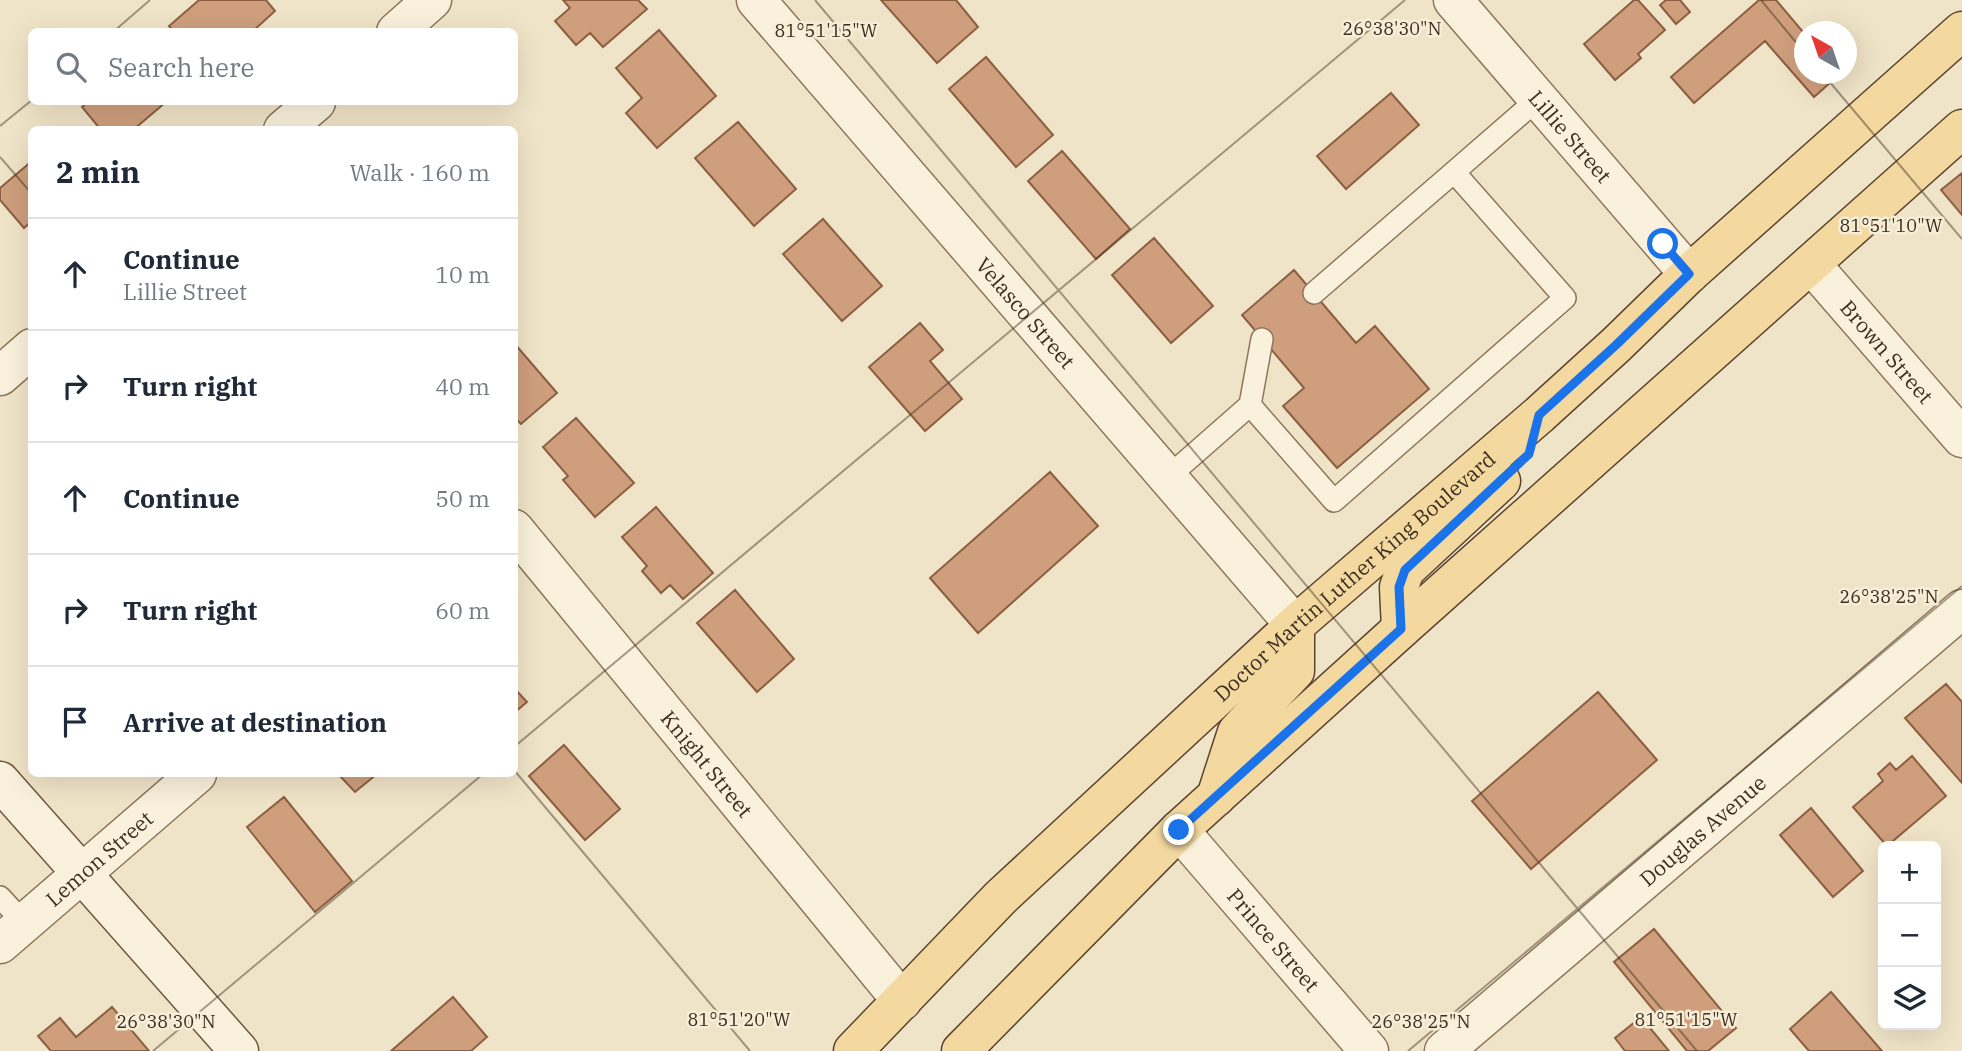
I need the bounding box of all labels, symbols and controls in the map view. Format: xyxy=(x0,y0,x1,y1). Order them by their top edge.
text: 26°38'30"N xyxy=(1343,17,1442,40)
text: 81°51'15"W xyxy=(775,19,878,42)
north arrow xyxy=(1794,21,1857,84)
search box xyxy=(28,28,518,105)
icon: search xyxy=(52,48,90,86)
text: Search here xyxy=(108,50,254,84)
street label: Lillie Street xyxy=(1523,84,1618,189)
text: 2 min xyxy=(56,152,140,191)
text: Walk · 160 m xyxy=(349,157,490,187)
text: 81°51'10"W xyxy=(1840,214,1943,237)
route start xyxy=(1647,228,1678,259)
text: Continue xyxy=(123,242,240,276)
street label: Velasco Street xyxy=(970,251,1082,374)
icon: ahead xyxy=(56,255,94,293)
text: 10 m xyxy=(435,259,490,289)
text: Lillie Street xyxy=(123,276,247,306)
street label: Brown Street xyxy=(1834,294,1940,409)
icon: right xyxy=(56,367,94,405)
text: Turn right xyxy=(123,369,257,403)
text: 40 m xyxy=(435,371,490,401)
street label: Doctor Martin Luther King Boulevard xyxy=(1207,445,1501,707)
icon: ahead xyxy=(56,479,94,517)
text: Continue xyxy=(123,481,240,515)
text: 50 m xyxy=(435,483,490,513)
text: 26°38'25"N xyxy=(1840,585,1939,608)
icon: right xyxy=(56,591,94,629)
text: Turn right xyxy=(123,593,257,627)
text: 60 m xyxy=(435,595,490,625)
icon: arrive xyxy=(56,703,94,741)
text: Arrive at destination xyxy=(123,705,387,739)
street label: Knight Street xyxy=(655,705,759,823)
street label: Douglas Avenue xyxy=(1633,768,1772,892)
street label: Lemon Street xyxy=(40,804,159,912)
route end xyxy=(1163,814,1194,845)
map controls xyxy=(1878,841,1941,1030)
button: + xyxy=(1878,841,1941,904)
street label: Prince Street xyxy=(1221,882,1326,998)
button: − xyxy=(1878,904,1941,967)
button: layers xyxy=(1878,967,1941,1030)
text: 81°51'20"W xyxy=(688,1008,791,1031)
text: 81°51'15"W xyxy=(1635,1008,1738,1031)
text: 26°38'30"N xyxy=(117,1010,216,1033)
text: 26°38'25"N xyxy=(1372,1010,1471,1033)

